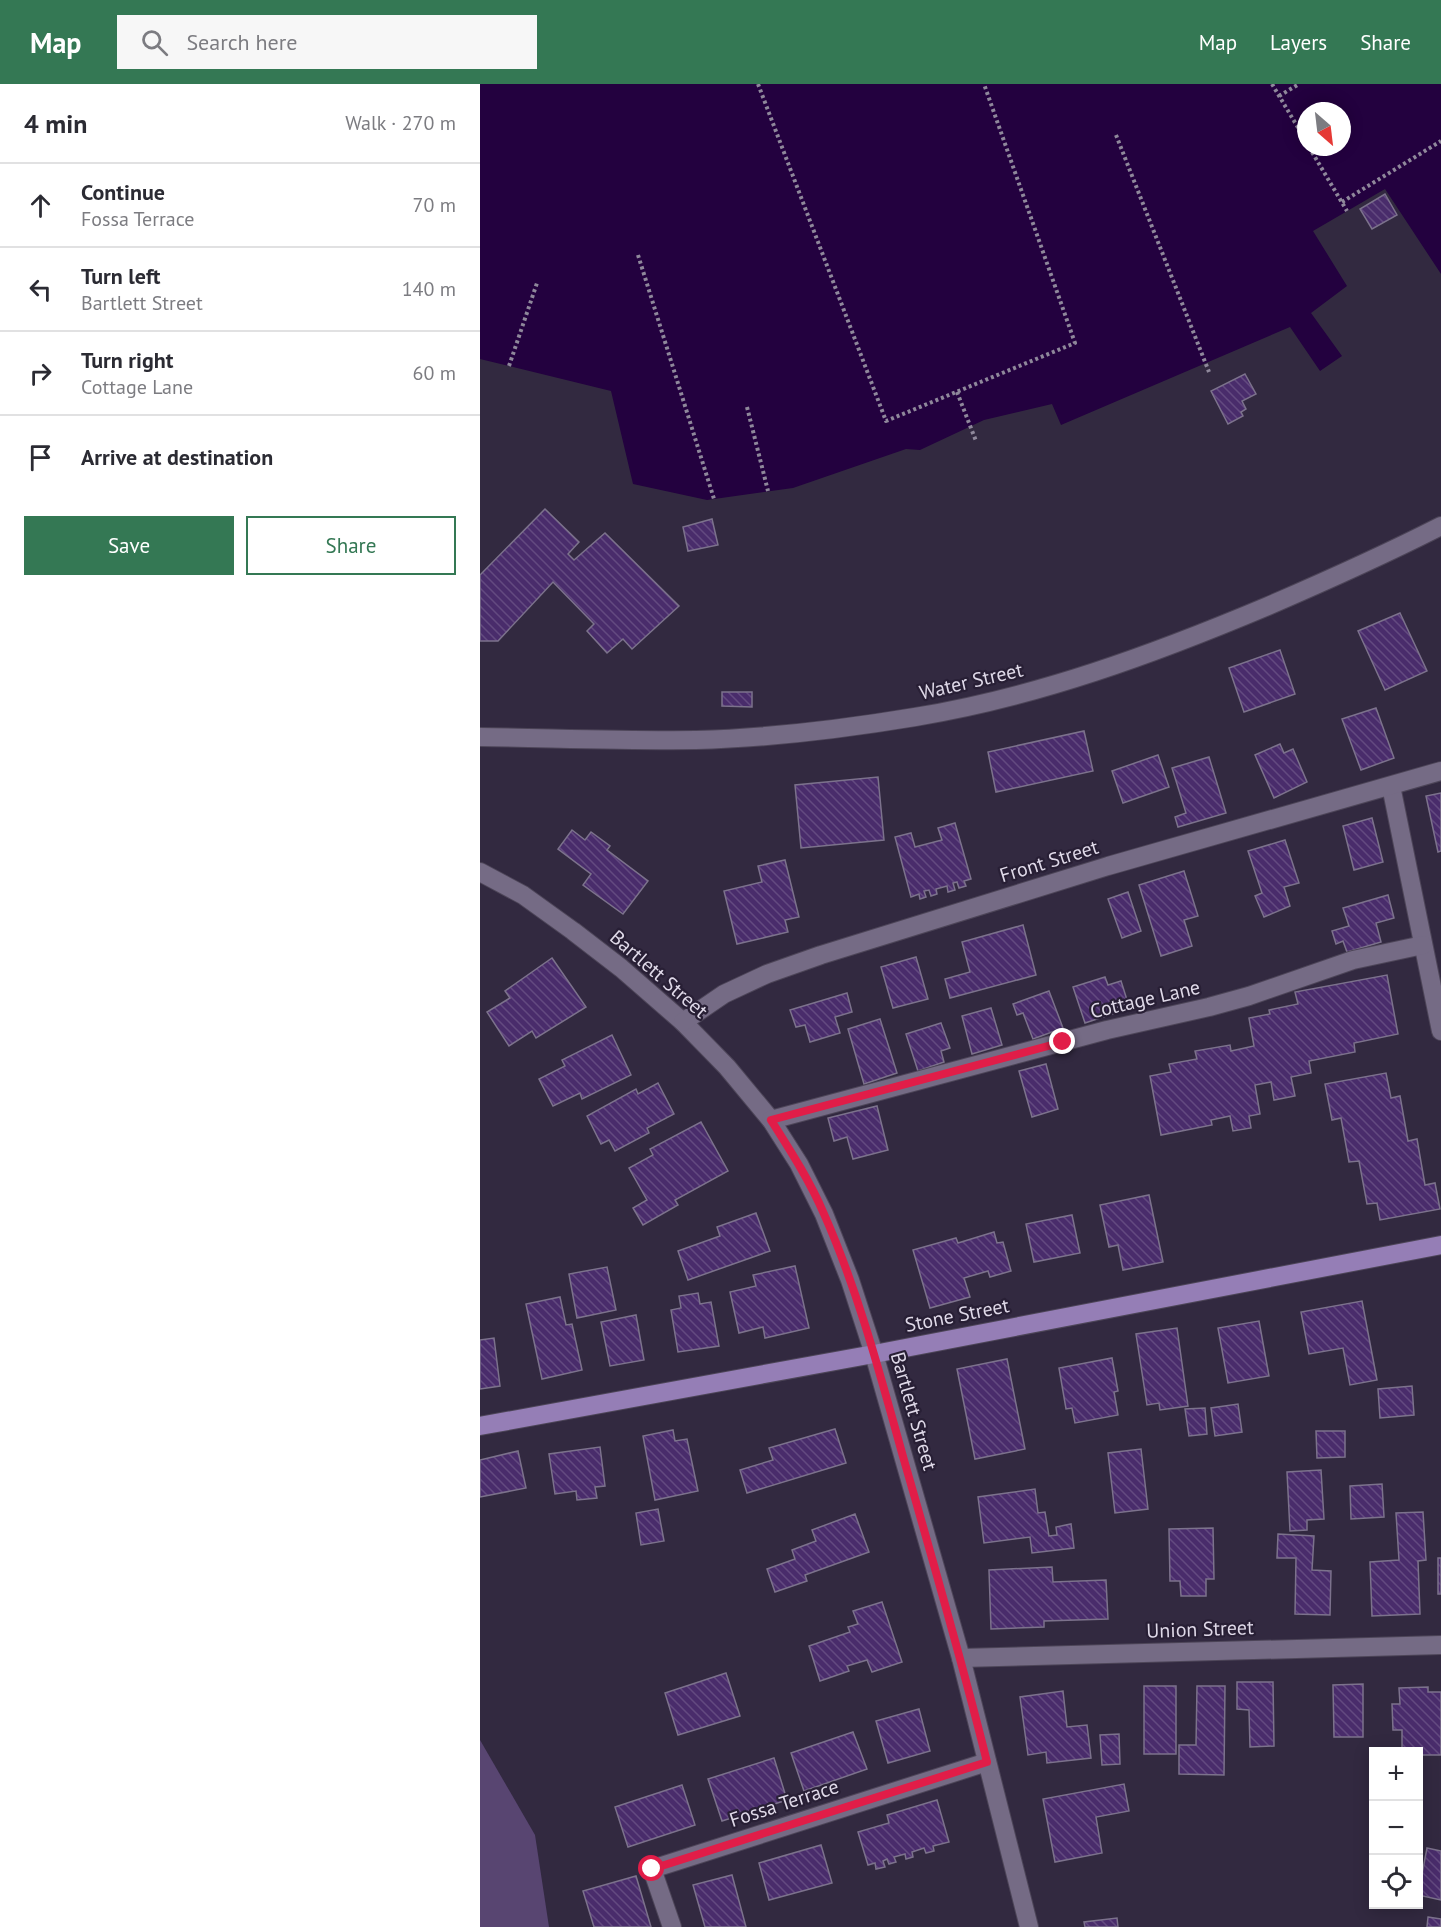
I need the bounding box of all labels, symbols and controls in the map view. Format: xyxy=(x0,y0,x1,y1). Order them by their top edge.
search box xyxy=(117,15,537,69)
text: Map xyxy=(30,24,81,61)
icon: search xyxy=(138,26,171,59)
text: Search here xyxy=(186,28,297,56)
text: Map xyxy=(1199,29,1237,56)
text: Layers xyxy=(1270,29,1327,56)
text: Share xyxy=(1360,29,1411,56)
north arrow xyxy=(1297,102,1351,156)
text: 4 min xyxy=(24,107,87,140)
text: Walk · 270 m xyxy=(345,110,456,136)
text: Continue xyxy=(81,178,165,206)
icon: ahead xyxy=(24,189,57,222)
text: 70 m xyxy=(413,192,456,218)
text: Fossa Terrace xyxy=(81,206,194,232)
text: Turn left xyxy=(81,262,161,290)
icon: left xyxy=(24,273,57,306)
text: 140 m xyxy=(402,276,456,302)
text: Bartlett Street xyxy=(81,290,203,316)
text: Turn right xyxy=(81,346,173,374)
icon: right xyxy=(24,357,57,390)
text: 60 m xyxy=(413,360,456,386)
text: Cottage Lane xyxy=(81,374,193,400)
icon: arrive xyxy=(24,441,57,474)
text: Arrive at destination xyxy=(81,443,273,471)
button: Save xyxy=(24,516,234,575)
button: Share xyxy=(246,516,456,575)
street label: Water Street xyxy=(917,656,1026,706)
street label: Front Street xyxy=(996,834,1102,888)
street label: Bartlett Street xyxy=(605,924,714,1024)
street label: Cottage Lane xyxy=(1087,974,1203,1024)
route end xyxy=(1049,1028,1075,1054)
street label: Stone Street xyxy=(903,1292,1011,1338)
street label: Bartlett Street xyxy=(885,1349,943,1473)
street label: Union Street xyxy=(1146,1614,1254,1644)
map controls xyxy=(1369,1747,1423,1909)
button: + xyxy=(1369,1747,1423,1801)
street label: Fossa Terrace xyxy=(726,1773,842,1833)
button: − xyxy=(1369,1801,1423,1855)
route start xyxy=(638,1855,664,1881)
button: locate xyxy=(1369,1855,1423,1909)

